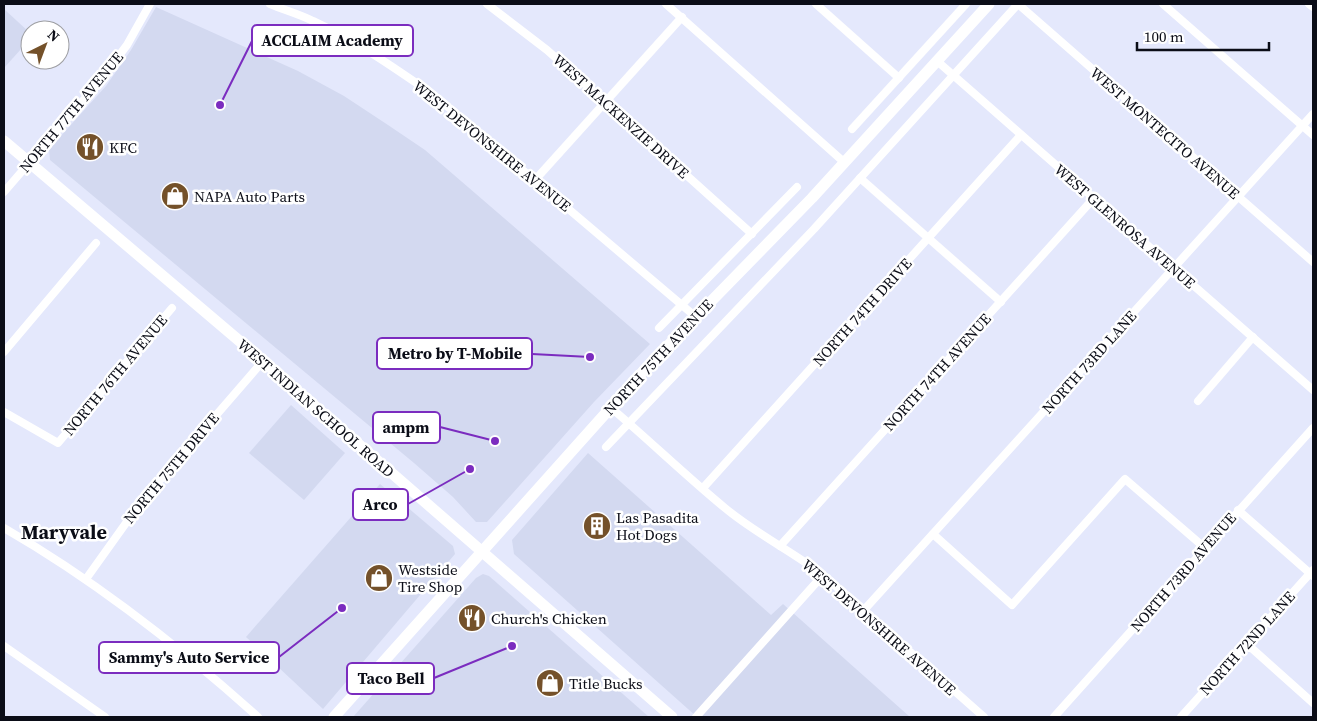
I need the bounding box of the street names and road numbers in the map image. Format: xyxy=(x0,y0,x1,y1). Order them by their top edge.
street label: NORTH 77TH AVENUE xyxy=(14,47,128,177)
street label: WEST MACKENZIE DRIVE xyxy=(548,49,694,183)
street label: WEST MONTECITO AVENUE xyxy=(1086,62,1244,204)
street label: WEST DEVONSHIRE AVENUE xyxy=(408,76,576,216)
street label: WEST GLENROSA AVENUE xyxy=(1050,159,1200,293)
street label: NORTH 74TH DRIVE xyxy=(808,253,916,371)
street label: NORTH 75TH AVENUE xyxy=(599,294,717,420)
street label: NORTH 73RD LANE xyxy=(1037,306,1141,418)
street label: NORTH 74TH AVENUE xyxy=(878,309,996,435)
street label: NORTH 76TH AVENUE xyxy=(58,310,172,440)
street label: WEST INDIAN SCHOOL ROAD xyxy=(233,334,399,482)
street label: NORTH 75TH DRIVE xyxy=(118,408,224,528)
street label: NORTH 73RD AVENUE xyxy=(1125,508,1241,636)
street label: WEST DEVONSHIRE AVENUE xyxy=(797,554,961,700)
street label: NORTH 72ND LANE xyxy=(1195,586,1299,700)

